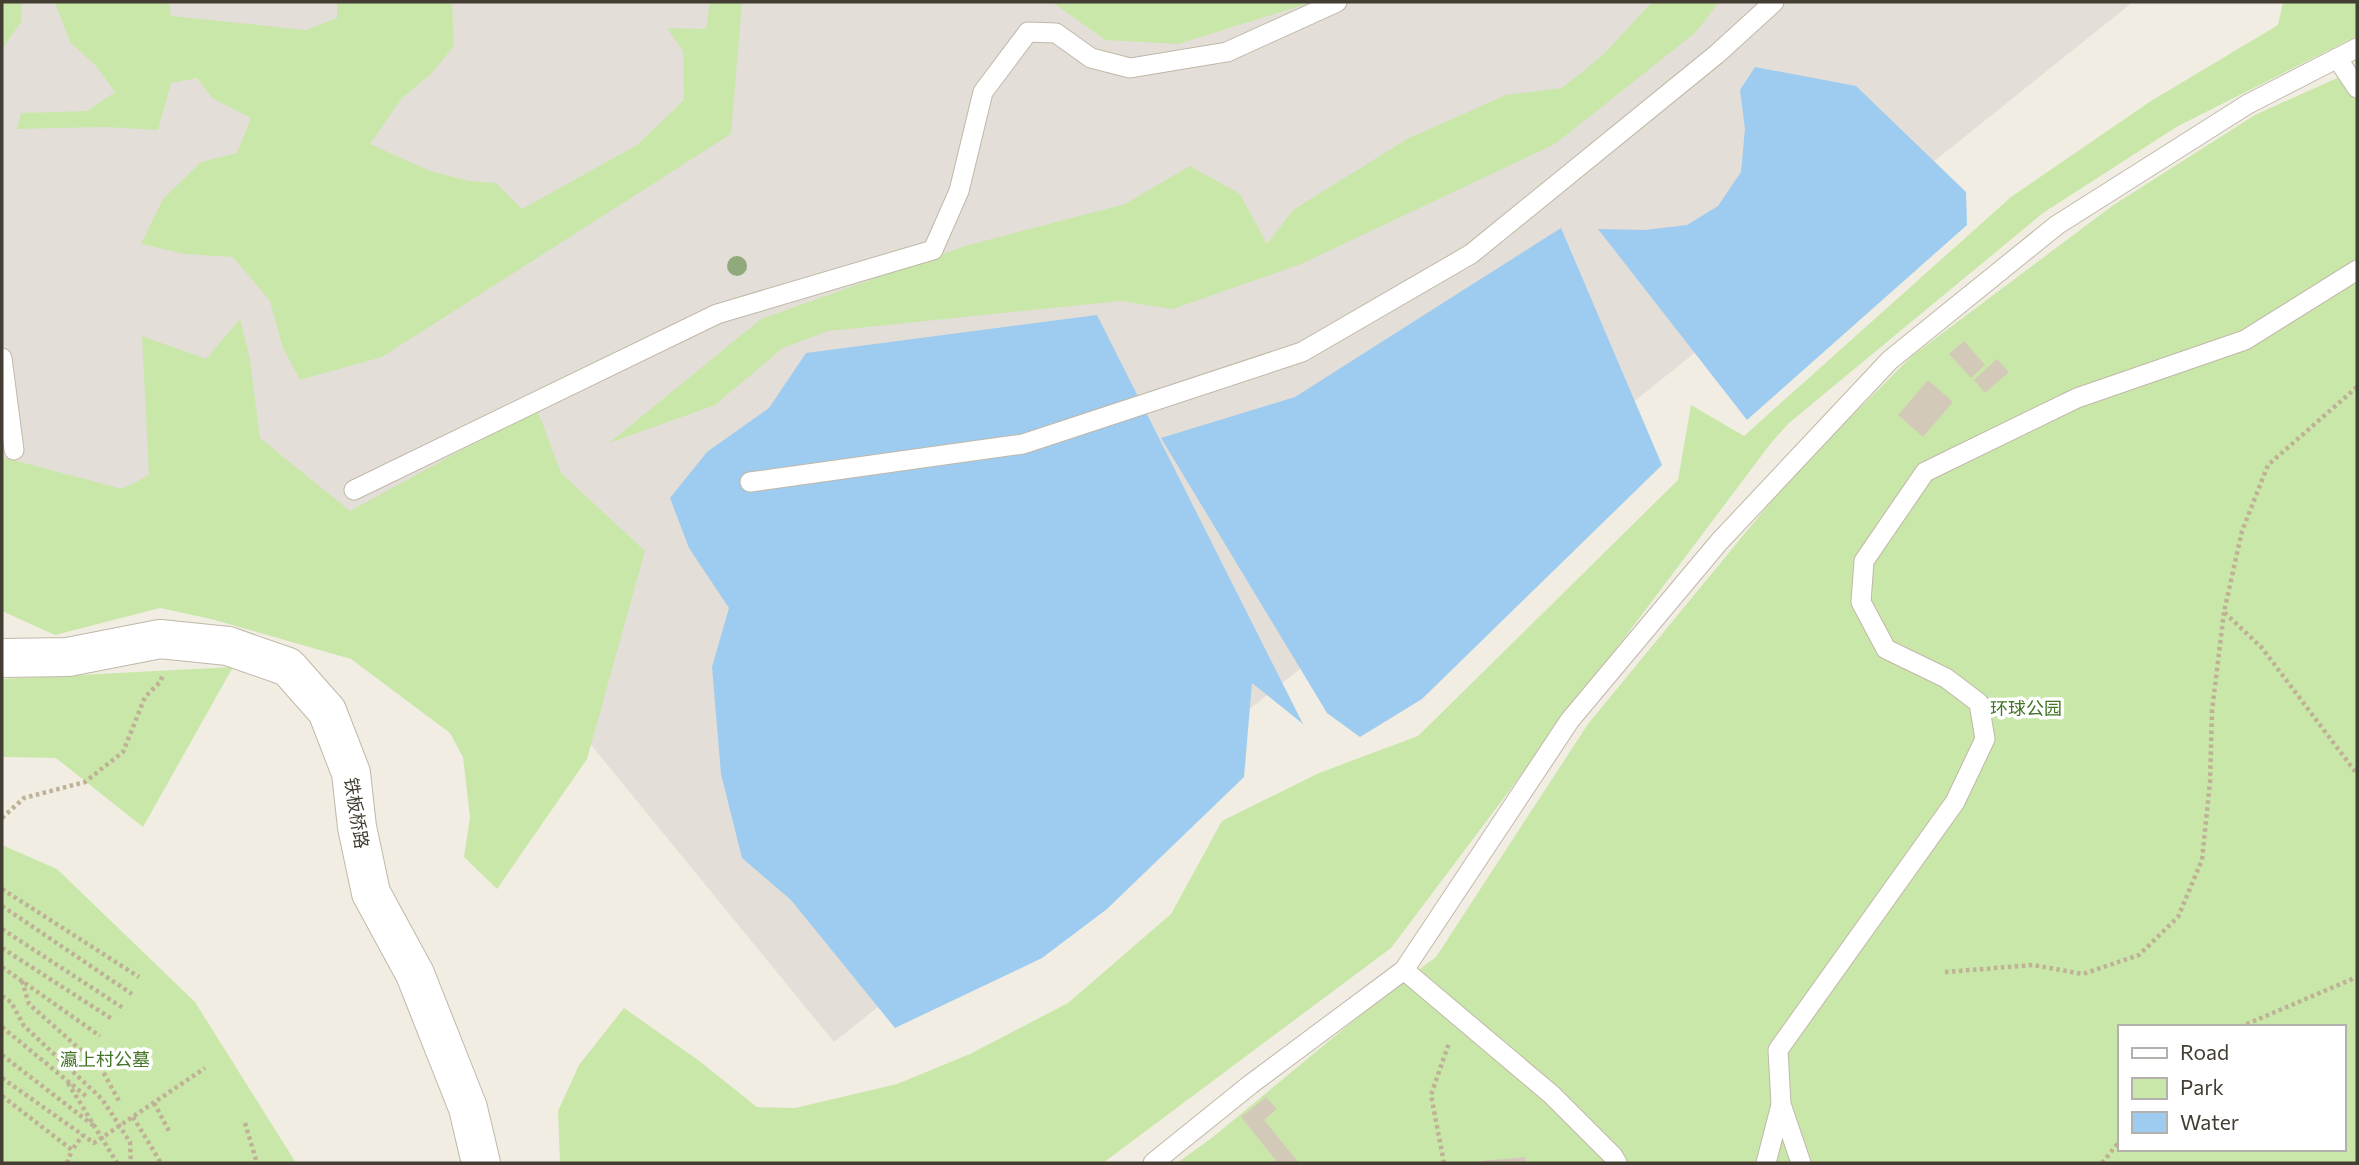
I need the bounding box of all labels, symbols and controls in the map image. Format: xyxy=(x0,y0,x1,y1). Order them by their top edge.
park label: 环球公园 xyxy=(1990,697,2062,719)
street label: 铁板桥路 xyxy=(340,776,373,850)
legend xyxy=(2118,1025,2345,1151)
text: Road xyxy=(2180,1039,2229,1064)
park label: 瀛上村公墓 xyxy=(60,1048,150,1070)
text: Park xyxy=(2180,1074,2224,1099)
text: Water xyxy=(2180,1109,2239,1134)

